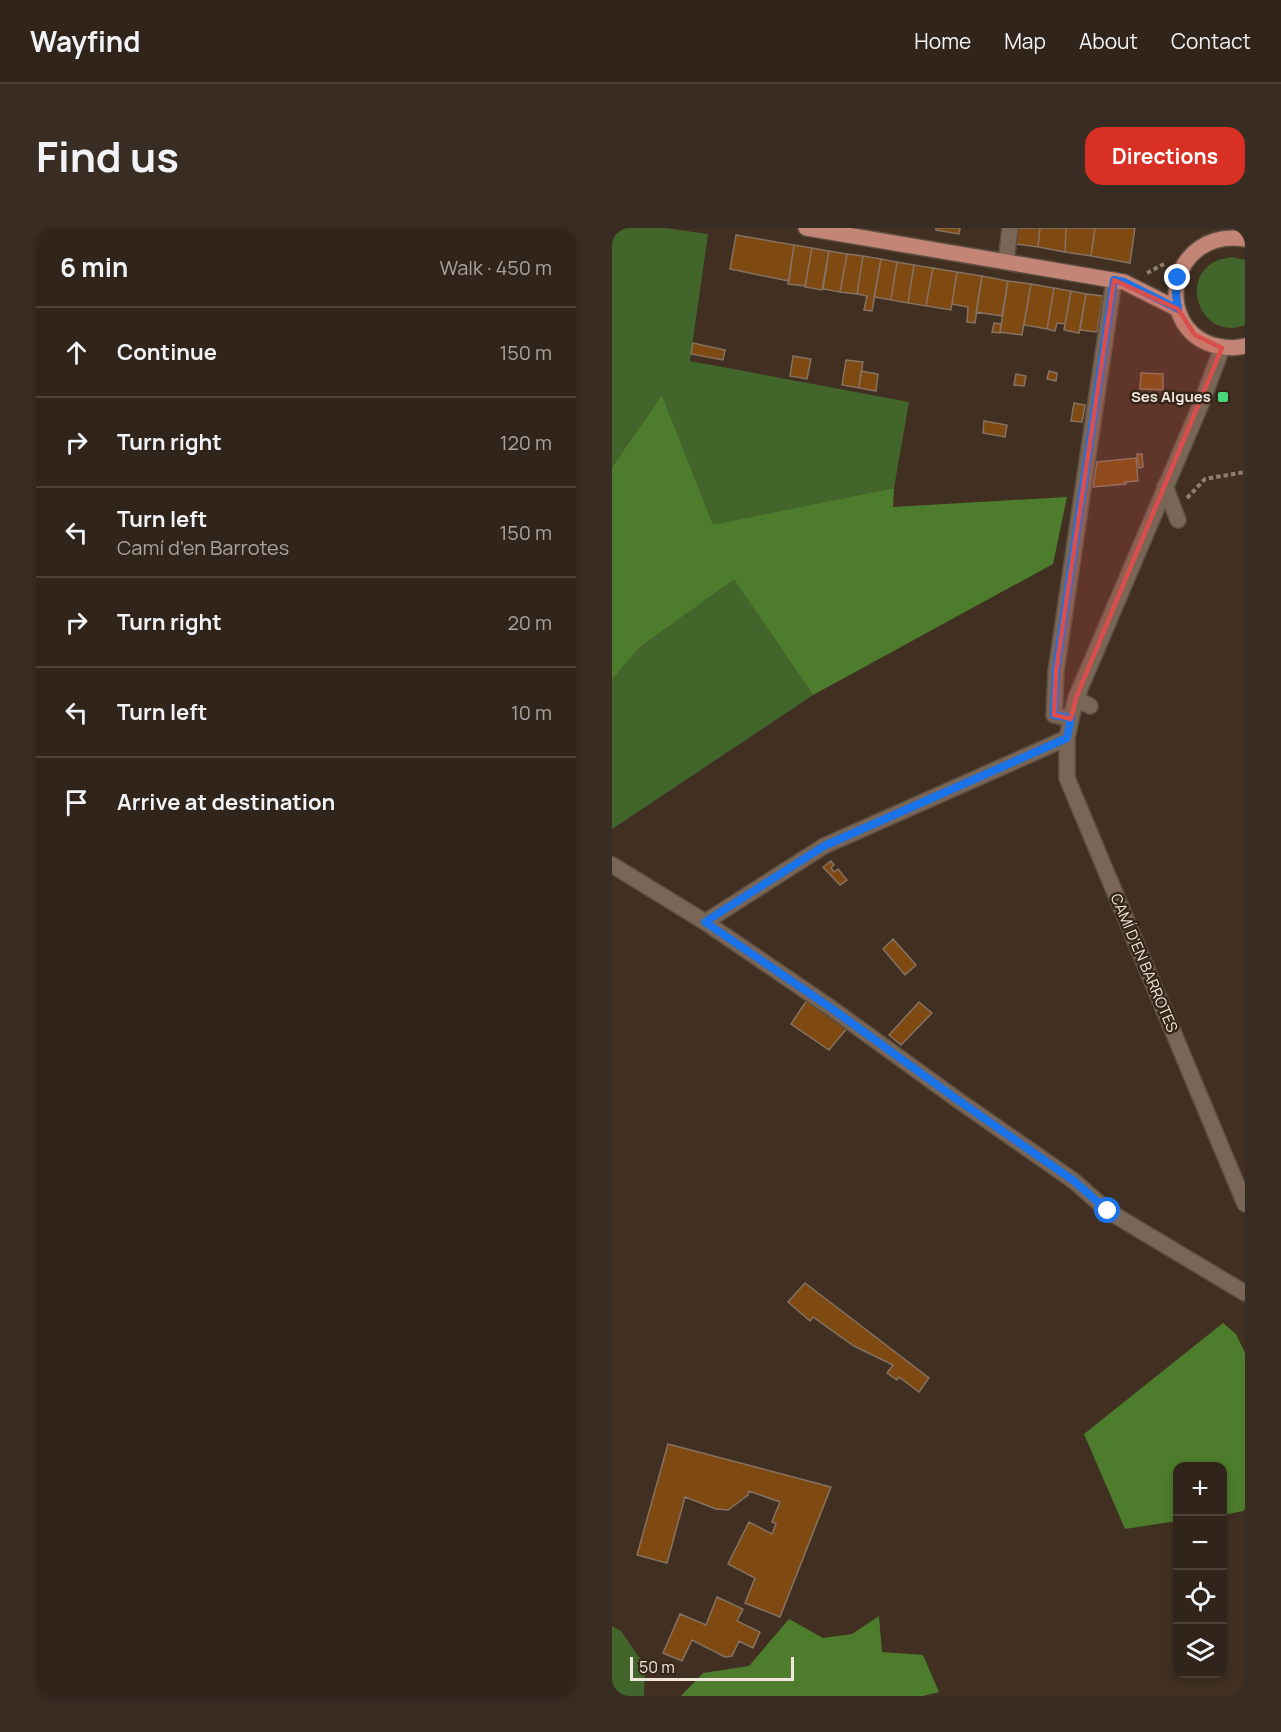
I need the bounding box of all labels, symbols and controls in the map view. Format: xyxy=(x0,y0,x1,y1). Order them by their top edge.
text: Wayfind xyxy=(30,22,140,60)
text: Home xyxy=(914,27,971,55)
text: Map xyxy=(1004,27,1046,55)
text: About xyxy=(1079,27,1138,55)
text: Contact xyxy=(1171,27,1251,55)
text: Find us xyxy=(36,127,179,185)
button: Directions xyxy=(1085,127,1245,185)
text: 6 min xyxy=(60,249,128,285)
text: Walk · 450 m xyxy=(439,254,552,281)
route end xyxy=(1164,264,1190,290)
icon: ahead xyxy=(60,336,93,369)
text: Continue xyxy=(117,337,217,367)
text: 150 m xyxy=(499,339,552,366)
place label: Ses Algues xyxy=(1131,386,1211,407)
marker: Ses Algues xyxy=(1216,390,1230,404)
icon: right xyxy=(60,426,93,459)
text: Turn right xyxy=(117,427,222,457)
text: 120 m xyxy=(500,429,552,456)
text: Turn left xyxy=(117,504,207,534)
icon: left xyxy=(60,516,93,549)
text: 150 m xyxy=(499,519,552,546)
text: Camí d'en Barrotes xyxy=(117,534,289,561)
icon: right xyxy=(60,606,93,639)
text: Turn right xyxy=(117,607,222,637)
text: 20 m xyxy=(507,609,552,636)
icon: left xyxy=(60,696,93,729)
text: Turn left xyxy=(117,697,207,727)
text: 10 m xyxy=(511,699,552,726)
icon: arrive xyxy=(60,786,93,819)
text: Arrive at destination xyxy=(117,787,335,817)
street label: CAMÍ D'EN BARROTES xyxy=(1106,890,1183,1035)
route start xyxy=(1094,1197,1120,1223)
map controls xyxy=(1173,1462,1227,1678)
button: + xyxy=(1173,1462,1227,1516)
button: − xyxy=(1173,1516,1227,1570)
button: locate xyxy=(1173,1570,1227,1624)
button: layers xyxy=(1173,1624,1227,1678)
scale bar xyxy=(630,1654,794,1682)
text: 50 m xyxy=(639,1656,675,1678)

